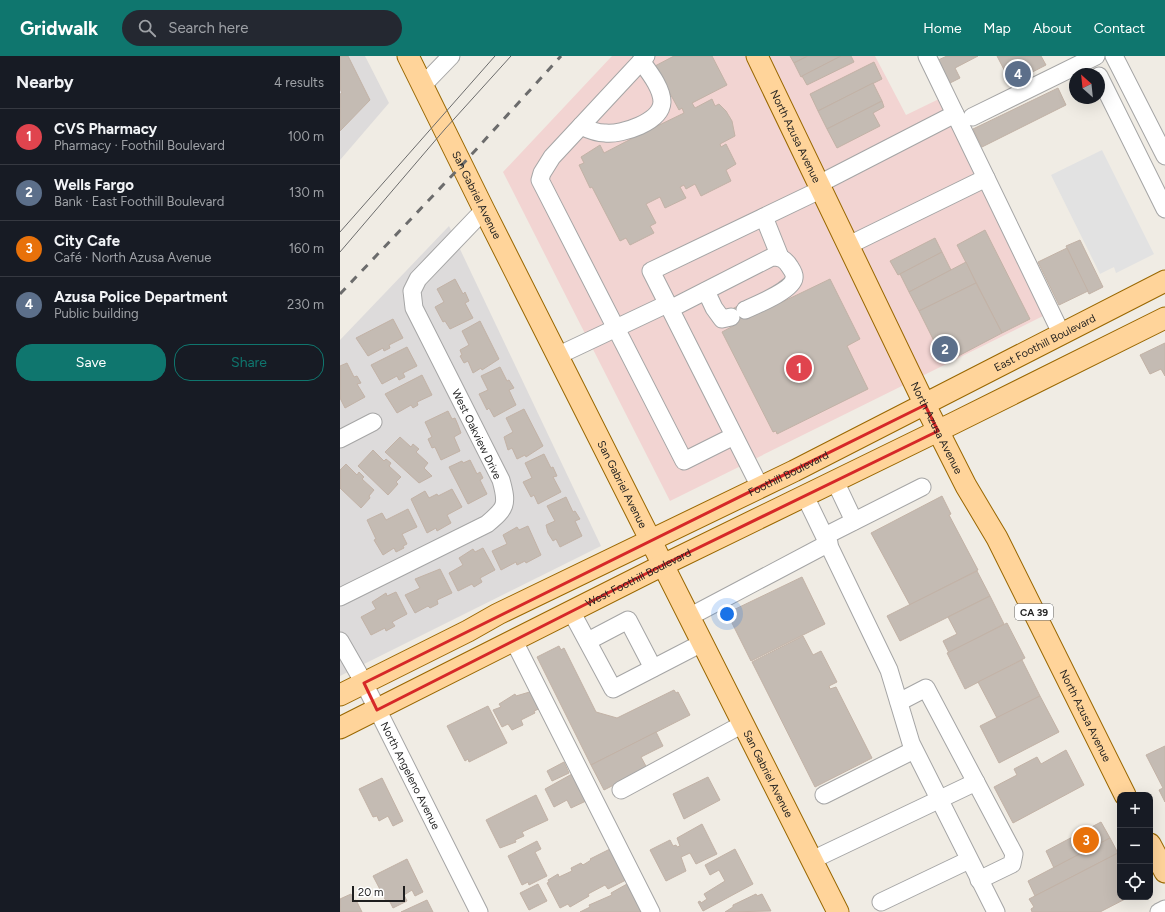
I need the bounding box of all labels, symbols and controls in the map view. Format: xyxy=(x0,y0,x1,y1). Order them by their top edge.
search box xyxy=(122,10,402,46)
text: Gridwalk xyxy=(20,17,98,40)
icon: search xyxy=(136,17,158,39)
text: Search here xyxy=(168,19,248,37)
text: Home xyxy=(923,20,962,37)
text: Map xyxy=(984,20,1011,37)
text: About xyxy=(1033,20,1072,37)
text: Contact xyxy=(1094,20,1145,37)
pin: 4 xyxy=(1005,59,1031,89)
north arrow xyxy=(1069,68,1105,104)
text: Nearby xyxy=(16,72,74,92)
text: 4 results xyxy=(274,75,324,90)
street label: North Azusa Avenue xyxy=(767,88,823,185)
text: CVS Pharmacy xyxy=(54,120,157,138)
text: 1 xyxy=(26,129,32,144)
text: 100 m xyxy=(288,129,324,144)
text: Pharmacy · Foothill Boulevard xyxy=(54,138,225,153)
street label: San Gabriel Avenue xyxy=(449,149,504,241)
text: Wells Fargo xyxy=(54,176,134,194)
text: 2 xyxy=(25,185,33,200)
text: 130 m xyxy=(289,185,324,200)
text: Bank · East Foothill Boulevard xyxy=(54,194,224,209)
text: City Cafe xyxy=(54,232,120,250)
text: 3 xyxy=(25,241,33,256)
text: 160 m xyxy=(289,241,324,256)
text: Café · North Azusa Avenue xyxy=(54,250,211,265)
text: Azusa Police Department xyxy=(54,288,228,306)
text: 4 xyxy=(25,297,33,312)
text: 230 m xyxy=(287,297,324,312)
text: Public building xyxy=(54,306,139,321)
street label: East Foothill Boulevard xyxy=(992,312,1098,374)
pin: 2 xyxy=(932,334,958,364)
button: Save xyxy=(16,344,166,381)
button: Share xyxy=(174,344,324,381)
pin: 1 xyxy=(786,353,812,383)
street label: North Azusa Avenue xyxy=(908,380,965,476)
street label: West Oakview Drive xyxy=(449,387,504,481)
street label: San Gabriel Avenue xyxy=(594,439,649,531)
street label: Foothill Boulevard xyxy=(746,448,831,499)
street label: West Foothill Boulevard xyxy=(584,546,693,610)
your location xyxy=(717,604,737,624)
road number: CA 39 xyxy=(1015,604,1053,620)
street label: North Azusa Avenue xyxy=(1057,667,1113,764)
street label: North Angeleno Avenue xyxy=(378,720,442,832)
street label: San Gabriel Avenue xyxy=(740,728,795,820)
map controls xyxy=(1117,792,1153,900)
button: + xyxy=(1117,792,1153,828)
pin: 3 xyxy=(1073,825,1099,855)
button: − xyxy=(1117,828,1153,864)
button: locate xyxy=(1117,864,1153,900)
scale bar xyxy=(352,884,405,903)
text: 20 m xyxy=(358,886,383,899)

